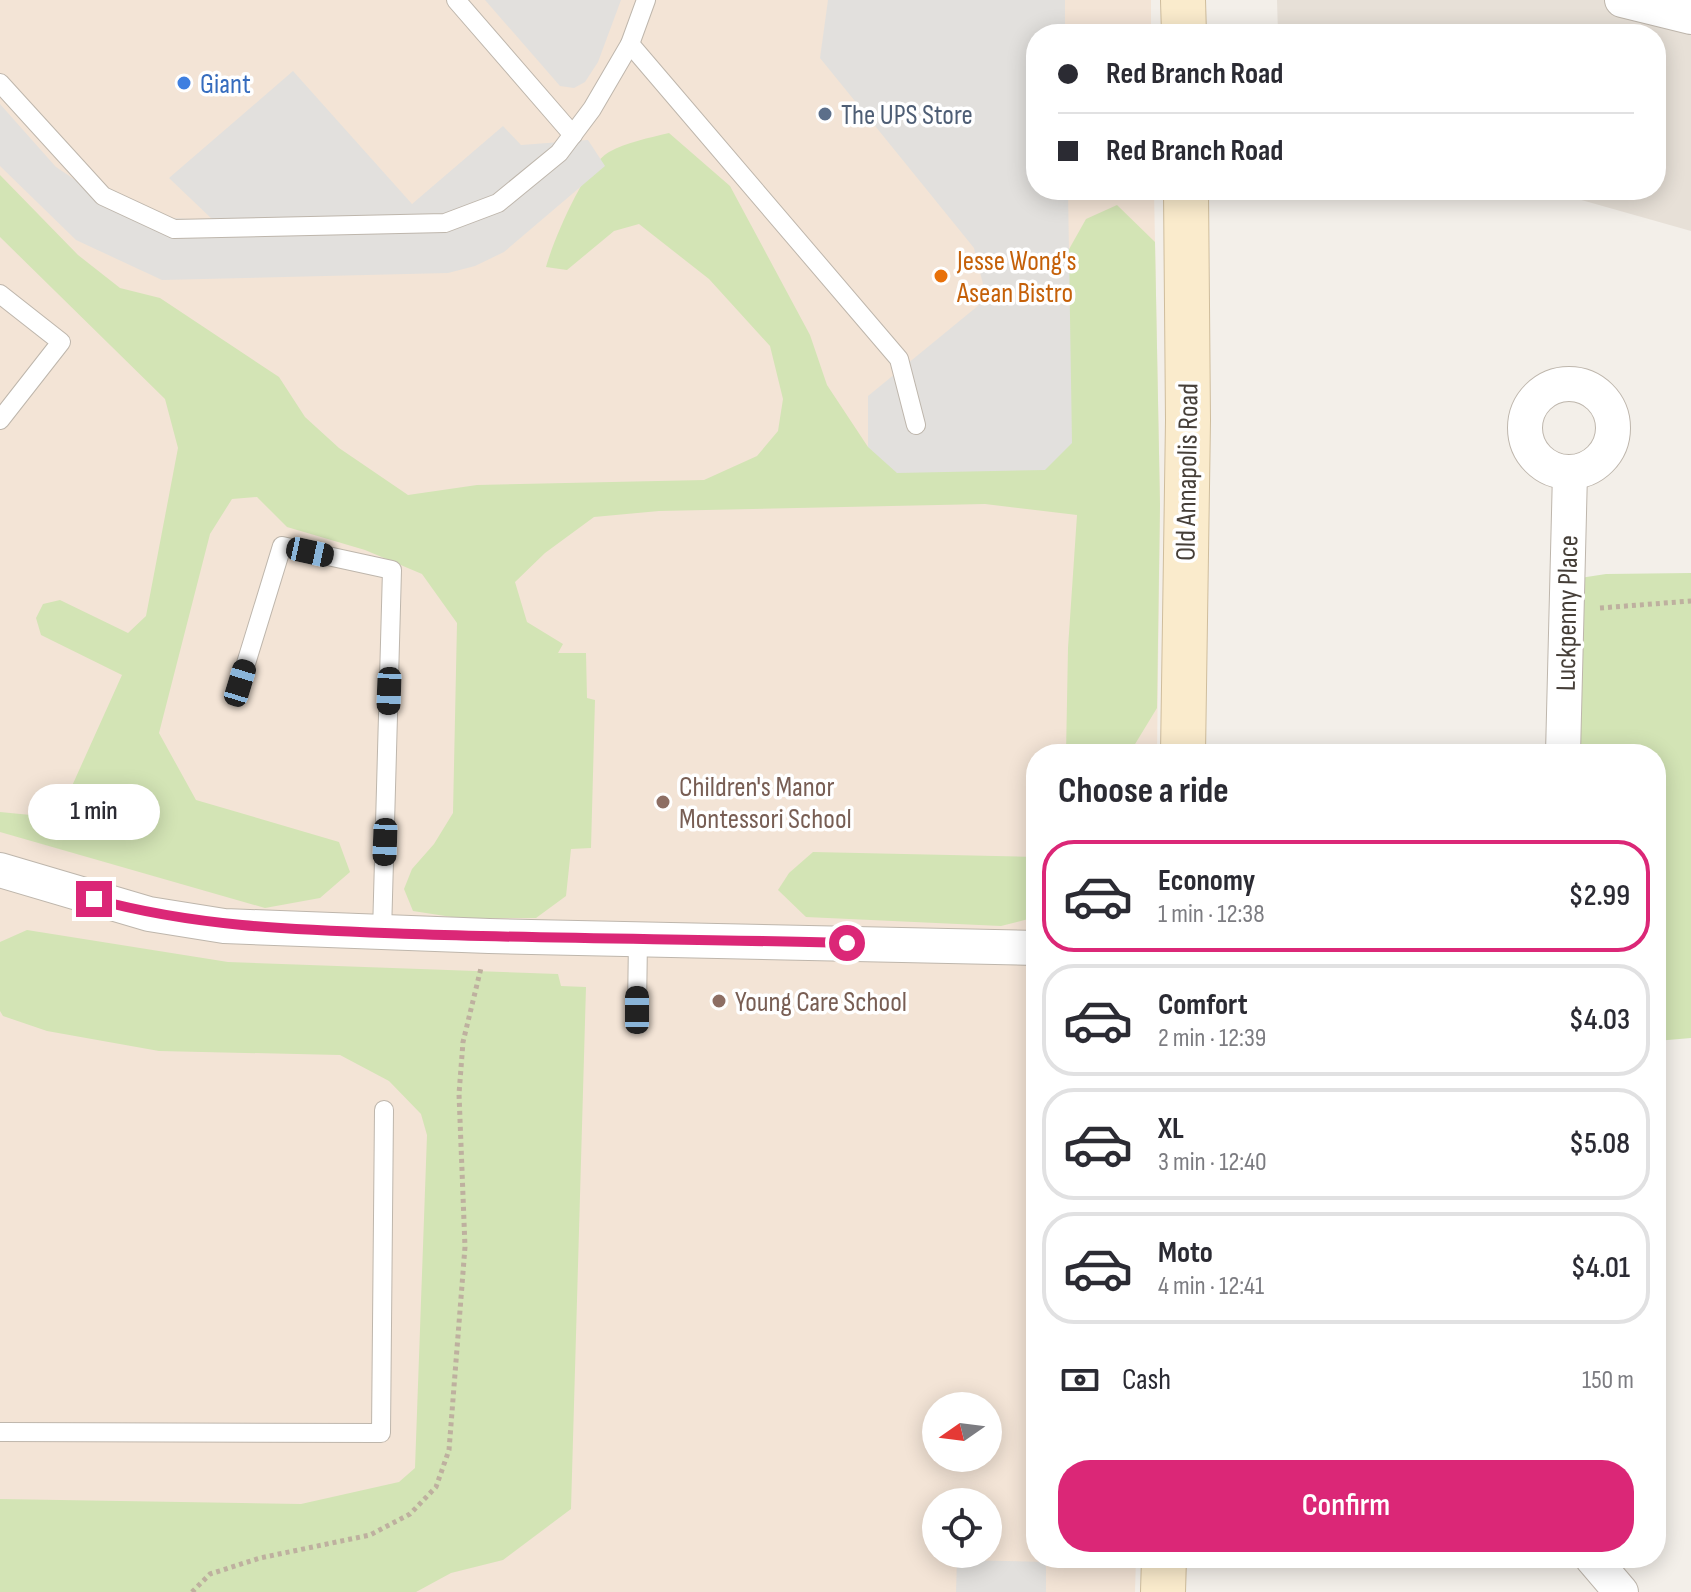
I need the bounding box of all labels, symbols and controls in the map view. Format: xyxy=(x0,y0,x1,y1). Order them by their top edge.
text: Red Branch Road xyxy=(1106,56,1283,92)
place label: Giant xyxy=(200,68,251,101)
marker: Giant xyxy=(175,74,193,92)
place label: The UPS Store xyxy=(841,99,973,132)
marker: The UPS Store xyxy=(816,105,834,123)
text: Red Branch Road xyxy=(1106,133,1283,169)
place label: Jesse Wong's Asean Bistro xyxy=(956,245,1076,310)
marker: Jesse Wong's Asean Bistro xyxy=(932,267,950,285)
street label: Old Annapolis Road xyxy=(1169,383,1206,561)
car xyxy=(284,535,336,569)
street label: Luckpenny Place xyxy=(1550,535,1585,691)
car xyxy=(222,657,258,709)
car xyxy=(376,667,402,715)
text: Choose a ride xyxy=(1058,770,1229,813)
place label: Children's Manor Montessori School xyxy=(679,771,852,836)
callout: 1 min xyxy=(28,783,160,839)
marker: Children's Manor Montessori School xyxy=(654,793,672,811)
text: 1 min xyxy=(70,796,118,827)
car xyxy=(372,818,398,866)
icon: car xyxy=(1062,860,1134,932)
text: Economy xyxy=(1158,863,1255,899)
text: $2.99 xyxy=(1569,878,1630,914)
route end xyxy=(76,881,112,917)
text: 1 min · 12:38 xyxy=(1158,899,1265,930)
route start xyxy=(829,925,865,961)
icon: car xyxy=(1062,984,1134,1056)
car xyxy=(625,986,649,1034)
place label: Young Care School xyxy=(735,986,907,1019)
text: Comfort xyxy=(1158,987,1248,1023)
marker: Young Care School xyxy=(710,992,728,1010)
text: $4.03 xyxy=(1569,1002,1630,1038)
text: 2 min · 12:39 xyxy=(1158,1023,1266,1054)
icon: car xyxy=(1062,1108,1134,1180)
text: XL xyxy=(1158,1111,1184,1147)
text: $5.08 xyxy=(1569,1126,1630,1162)
text: 3 min · 12:40 xyxy=(1158,1147,1267,1178)
icon: car xyxy=(1062,1232,1134,1304)
text: Moto xyxy=(1158,1235,1213,1271)
text: $4.01 xyxy=(1571,1250,1630,1286)
text: 4 min · 12:41 xyxy=(1158,1271,1264,1302)
icon: cash xyxy=(1058,1358,1102,1402)
text: Cash xyxy=(1122,1362,1171,1398)
text: 150 m xyxy=(1582,1365,1634,1396)
north arrow xyxy=(922,1392,1002,1472)
map controls xyxy=(922,1392,1002,1568)
button: Confirm xyxy=(1058,1460,1634,1552)
button: locate xyxy=(922,1488,1002,1568)

